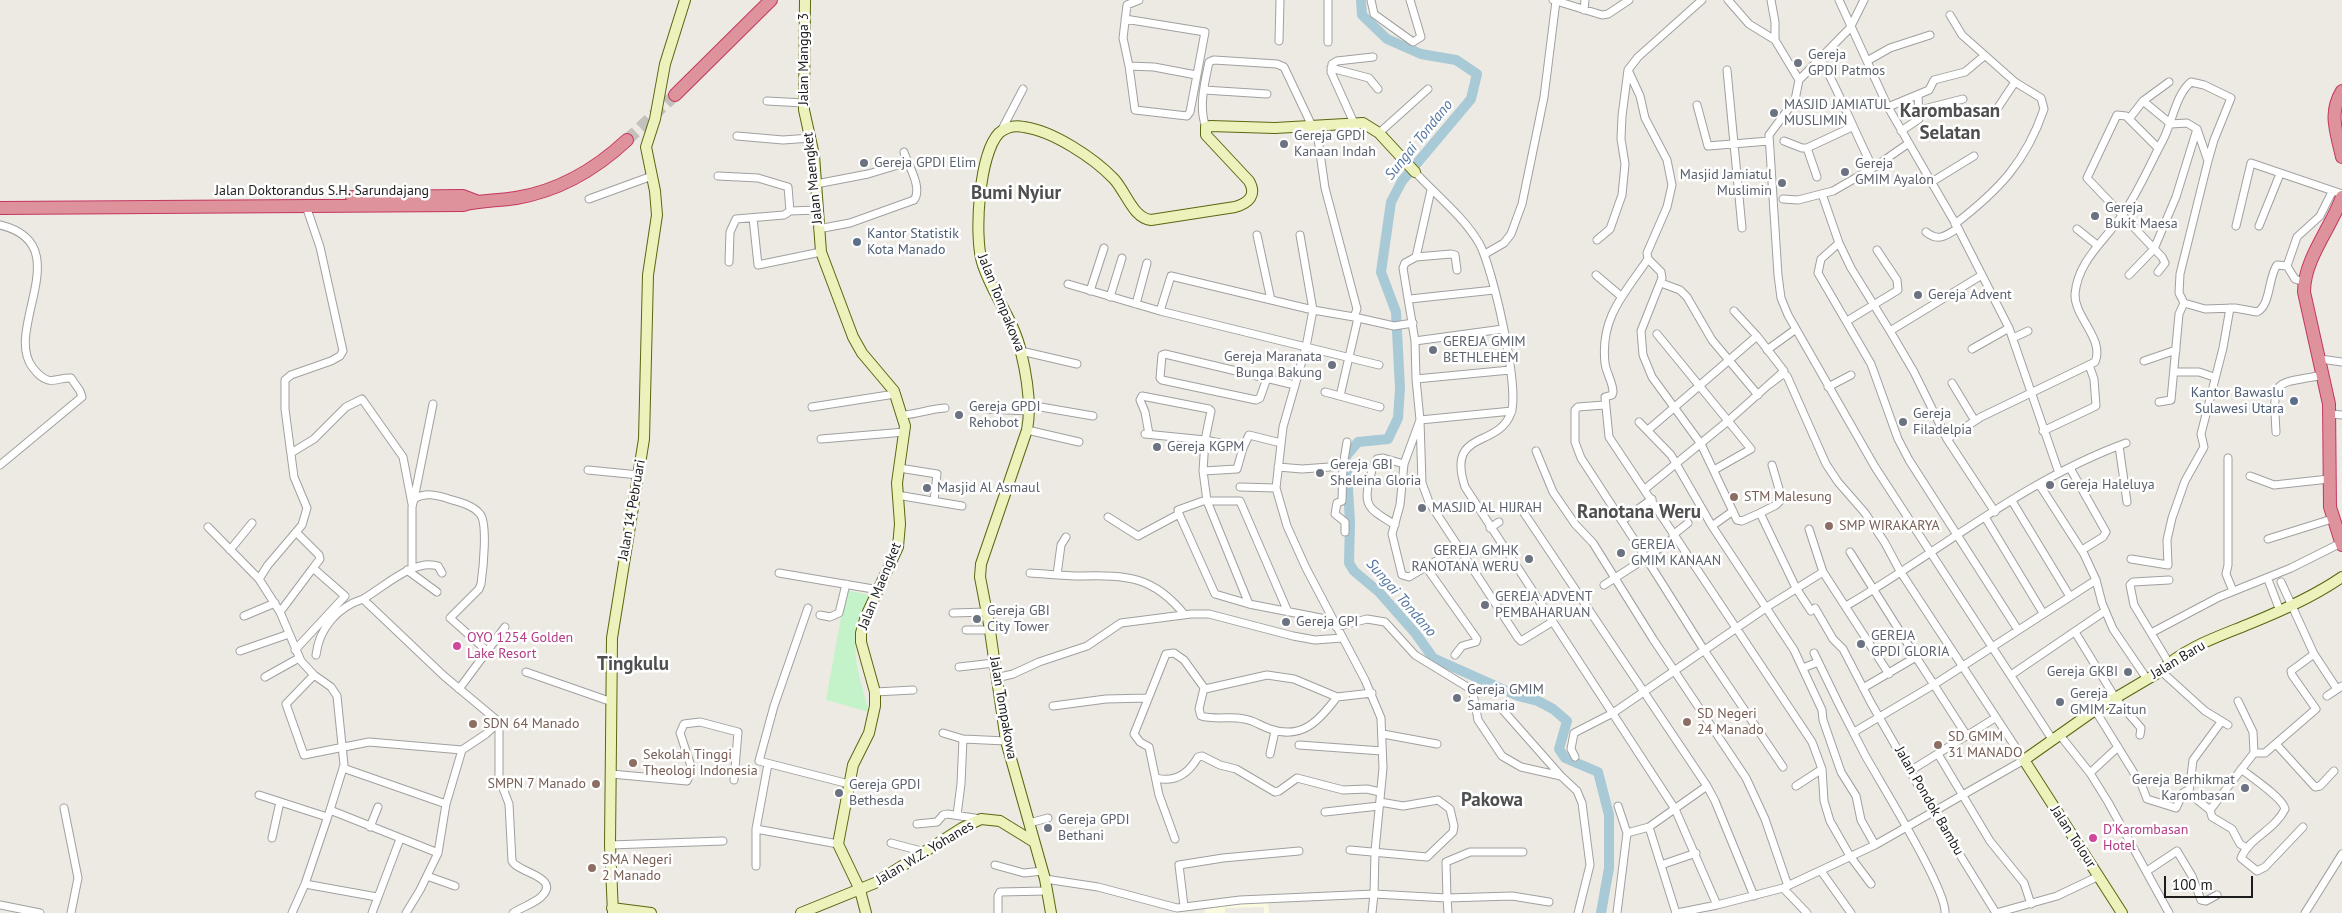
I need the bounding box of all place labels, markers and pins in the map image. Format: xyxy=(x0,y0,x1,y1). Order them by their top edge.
place label: Gereja GPDI Patmos xyxy=(1808,47,1885,80)
marker: Gereja GPDI Patmos xyxy=(1792,57,1804,69)
place label: MASJID JAMIATUL MUSLIMIN xyxy=(1784,97,1891,130)
marker: MASJID JAMIATUL MUSLIMIN xyxy=(1768,107,1780,119)
place label: Gereja GPDI Kanaan Indah xyxy=(1294,128,1376,160)
marker: Gereja GPDI Kanaan Indah xyxy=(1278,138,1290,150)
place label: Gereja GPDI Elim xyxy=(874,155,976,171)
place label: Gereja GMIM Ayalon xyxy=(1855,156,1934,188)
marker: Gereja GPDI Elim xyxy=(858,157,870,169)
marker: Gereja GMIM Ayalon xyxy=(1839,166,1851,178)
place label: Masjid Jamiatul Muslimin xyxy=(1680,167,1772,200)
marker: Masjid Jamiatul Muslimin xyxy=(1776,177,1788,189)
place label: Gereja Bukit Maesa xyxy=(2105,200,2178,232)
marker: Gereja Bukit Maesa xyxy=(2089,210,2101,222)
place label: Kantor Statistik Kota Manado xyxy=(867,226,959,258)
marker: Kantor Statistik Kota Manado xyxy=(851,236,863,248)
place label: Gereja Advent xyxy=(1928,287,2012,303)
marker: Gereja Advent xyxy=(1912,289,1924,301)
place label: GEREJA GMIM BETHLEHEM xyxy=(1443,334,1526,367)
marker: GEREJA GMIM BETHLEHEM xyxy=(1427,344,1439,356)
place label: Gereja Maranata Bunga Bakung xyxy=(1224,349,1322,382)
marker: Gereja Maranata Bunga Bakung xyxy=(1326,359,1338,371)
place label: Kantor Bawaslu Sulawesi Utara xyxy=(2191,385,2284,418)
marker: Kantor Bawaslu Sulawesi Utara xyxy=(2288,395,2300,407)
place label: Gereja GPDI Rehobot xyxy=(969,399,1041,432)
place label: Gereja Filadelpia xyxy=(1913,406,1972,438)
marker: Gereja GPDI Rehobot xyxy=(953,409,965,421)
marker: Gereja Filadelpia xyxy=(1897,416,1909,428)
place label: Gereja KGPM xyxy=(1167,439,1244,455)
marker: Gereja KGPM xyxy=(1151,441,1163,453)
place label: Gereja GBI Sheleina Gloria xyxy=(1330,457,1421,490)
marker: Gereja GBI Sheleina Gloria xyxy=(1314,467,1326,479)
place label: Gereja Haleluya xyxy=(2060,477,2155,493)
marker: Gereja Haleluya xyxy=(2044,479,2056,491)
place label: Masjid Al Asmaul xyxy=(937,480,1040,496)
marker: Masjid Al Asmaul xyxy=(921,482,933,494)
place label: STM Malesung xyxy=(1744,489,1832,505)
marker: STM Malesung xyxy=(1728,491,1740,503)
place label: MASJID AL HIJRAH xyxy=(1432,500,1542,516)
marker: MASJID AL HIJRAH xyxy=(1416,502,1428,514)
place label: SMP WIRAKARYA xyxy=(1839,518,1940,534)
marker: SMP WIRAKARYA xyxy=(1823,520,1835,532)
place label: GEREJA GMIM KANAAN xyxy=(1631,537,1721,570)
place label: GEREJA GMHK RANOTANA WERU xyxy=(1412,543,1519,576)
marker: GEREJA GMIM KANAAN xyxy=(1615,547,1627,559)
marker: GEREJA GMHK RANOTANA WERU xyxy=(1523,553,1535,565)
place label: GEREJA ADVENT PEMBAHARUAN xyxy=(1495,589,1593,622)
marker: GEREJA ADVENT PEMBAHARUAN xyxy=(1479,599,1491,611)
place label: Gereja GBI City Tower xyxy=(987,603,1050,636)
marker: Gereja GBI City Tower xyxy=(971,613,983,625)
place label: Gereja GPI xyxy=(1296,614,1358,630)
marker: Gereja GPI xyxy=(1280,616,1292,628)
place label: GEREJA GPDI GLORIA xyxy=(1871,628,1949,660)
place label: OYO 1254 Golden Lake Resort xyxy=(467,630,573,662)
marker: GEREJA GPDI GLORIA xyxy=(1855,638,1867,650)
marker: OYO 1254 Golden Lake Resort xyxy=(451,640,463,652)
place label: Gereja GKBI xyxy=(2047,664,2118,680)
marker: Gereja GKBI xyxy=(2122,666,2134,678)
place label: Gereja GMIM Samaria xyxy=(1467,682,1544,714)
place label: Gereja GMIM Zaitun xyxy=(2070,686,2146,719)
marker: Gereja GMIM Samaria xyxy=(1451,692,1463,704)
marker: Gereja GMIM Zaitun xyxy=(2054,696,2066,708)
place label: SD Negeri 24 Manado xyxy=(1697,706,1764,739)
place label: SDN 64 Manado xyxy=(483,716,579,732)
marker: SD Negeri 24 Manado xyxy=(1681,716,1693,728)
marker: SDN 64 Manado xyxy=(467,718,479,730)
place label: SD GMIM 31 MANADO xyxy=(1948,729,2023,762)
marker: SD GMIM 31 MANADO xyxy=(1932,739,1944,751)
place label: Sekolah Tinggi Theologi Indonesia xyxy=(643,747,758,780)
marker: Sekolah Tinggi Theologi Indonesia xyxy=(627,757,639,769)
place label: Gereja Berhikmat Karombasan xyxy=(2132,772,2235,804)
place label: SMPN 7 Manado xyxy=(487,776,586,792)
place label: Gereja GPDI Bethesda xyxy=(849,777,921,810)
marker: SMPN 7 Manado xyxy=(590,778,602,790)
marker: Gereja Berhikmat Karombasan xyxy=(2239,782,2251,794)
marker: Gereja GPDI Bethesda xyxy=(833,787,845,799)
place label: Gereja GPDI Bethani xyxy=(1058,812,1130,844)
marker: Gereja GPDI Bethani xyxy=(1042,822,1054,834)
place label: D'Karombasan Hotel xyxy=(2103,822,2188,854)
marker: D'Karombasan Hotel xyxy=(2087,832,2099,844)
place label: SMA Negeri 2 Manado xyxy=(602,852,672,884)
marker: SMA Negeri 2 Manado xyxy=(586,862,598,874)

